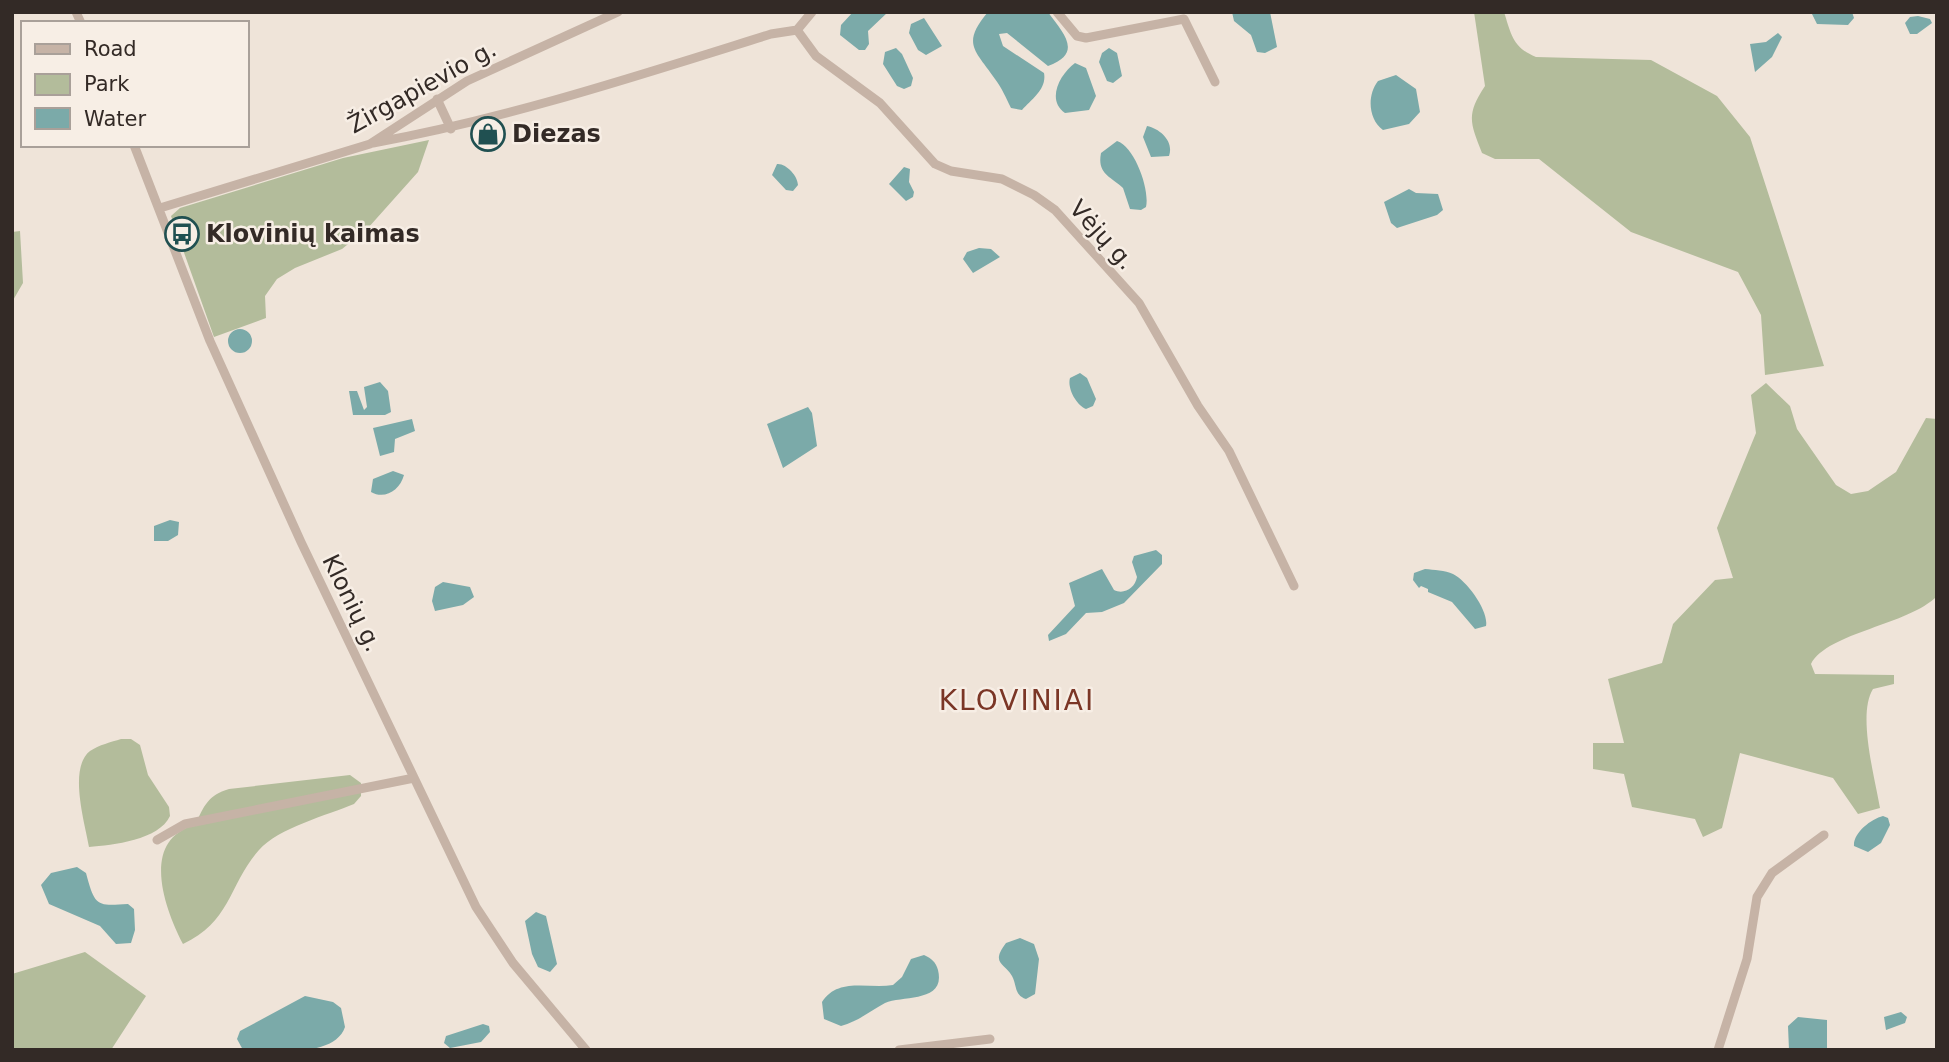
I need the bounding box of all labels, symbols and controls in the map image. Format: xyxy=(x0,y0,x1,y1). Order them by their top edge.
legend xyxy=(21,21,248,147)
street label: Žirgapievio g. xyxy=(342,34,501,139)
text: Road xyxy=(84,37,137,61)
text: Park xyxy=(84,72,130,96)
text: Water xyxy=(84,107,146,131)
shop icon: Diezas xyxy=(469,115,507,153)
place label: Diezas xyxy=(512,120,601,148)
street label: Vėjų g. xyxy=(1064,195,1140,275)
bus stop icon: Klovinių kaimas xyxy=(163,215,201,253)
place label: Klovinių kaimas xyxy=(206,220,420,248)
street label: Klonių g. xyxy=(316,550,388,656)
district label: KLOVINIAI xyxy=(939,684,1095,717)

